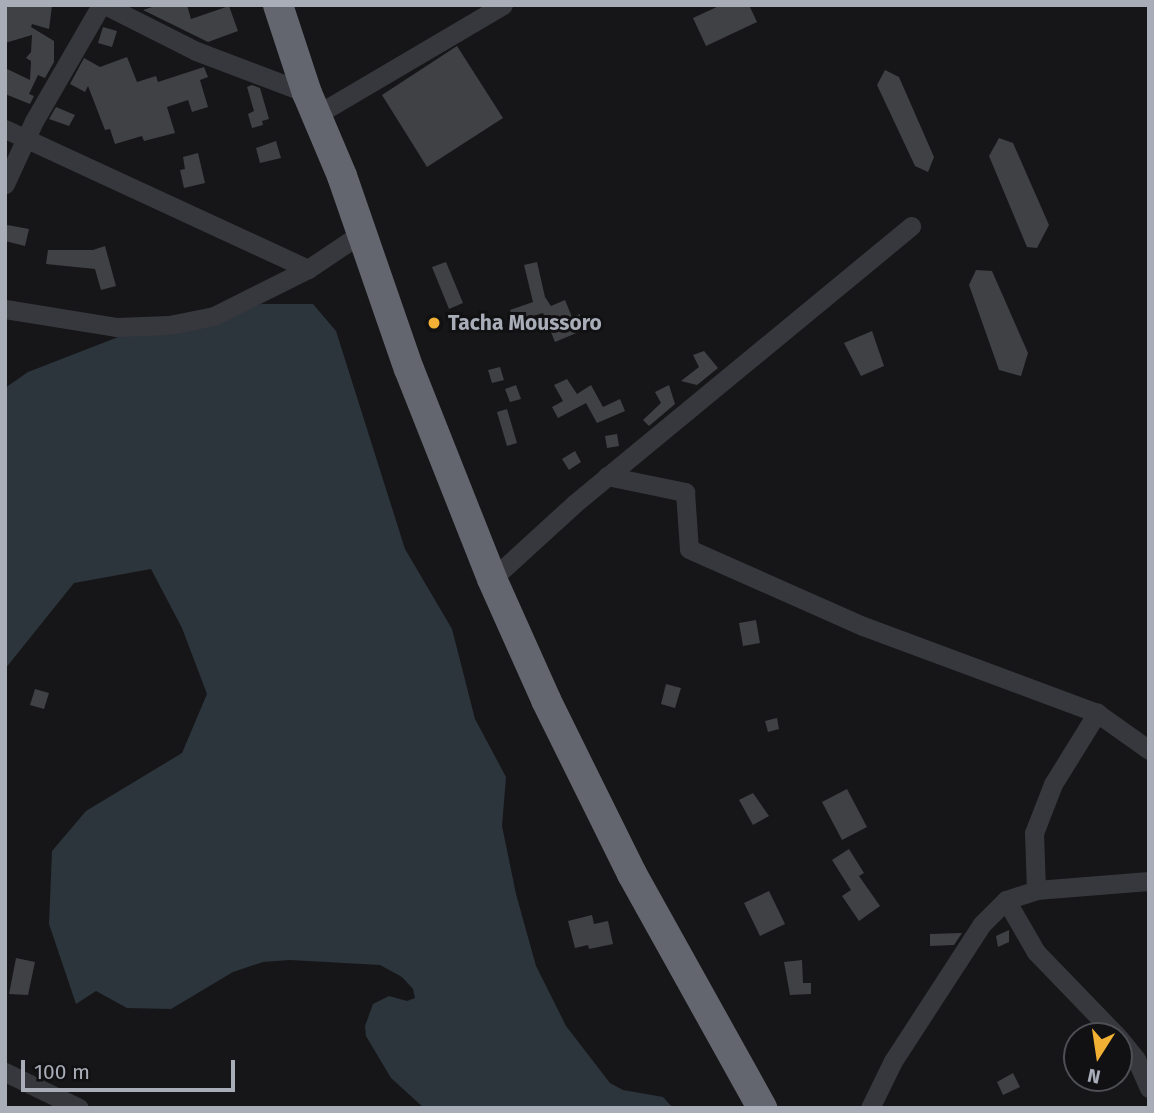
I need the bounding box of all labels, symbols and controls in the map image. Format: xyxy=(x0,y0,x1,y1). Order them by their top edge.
place label: Tacha Moussoro xyxy=(448,310,602,336)
marker: Tacha Moussoro xyxy=(426,315,442,331)
north arrow xyxy=(1063,1022,1133,1092)
scale bar xyxy=(24,1046,238,1090)
text: 100 m xyxy=(34,1059,90,1085)
text: N xyxy=(1085,1064,1103,1089)

